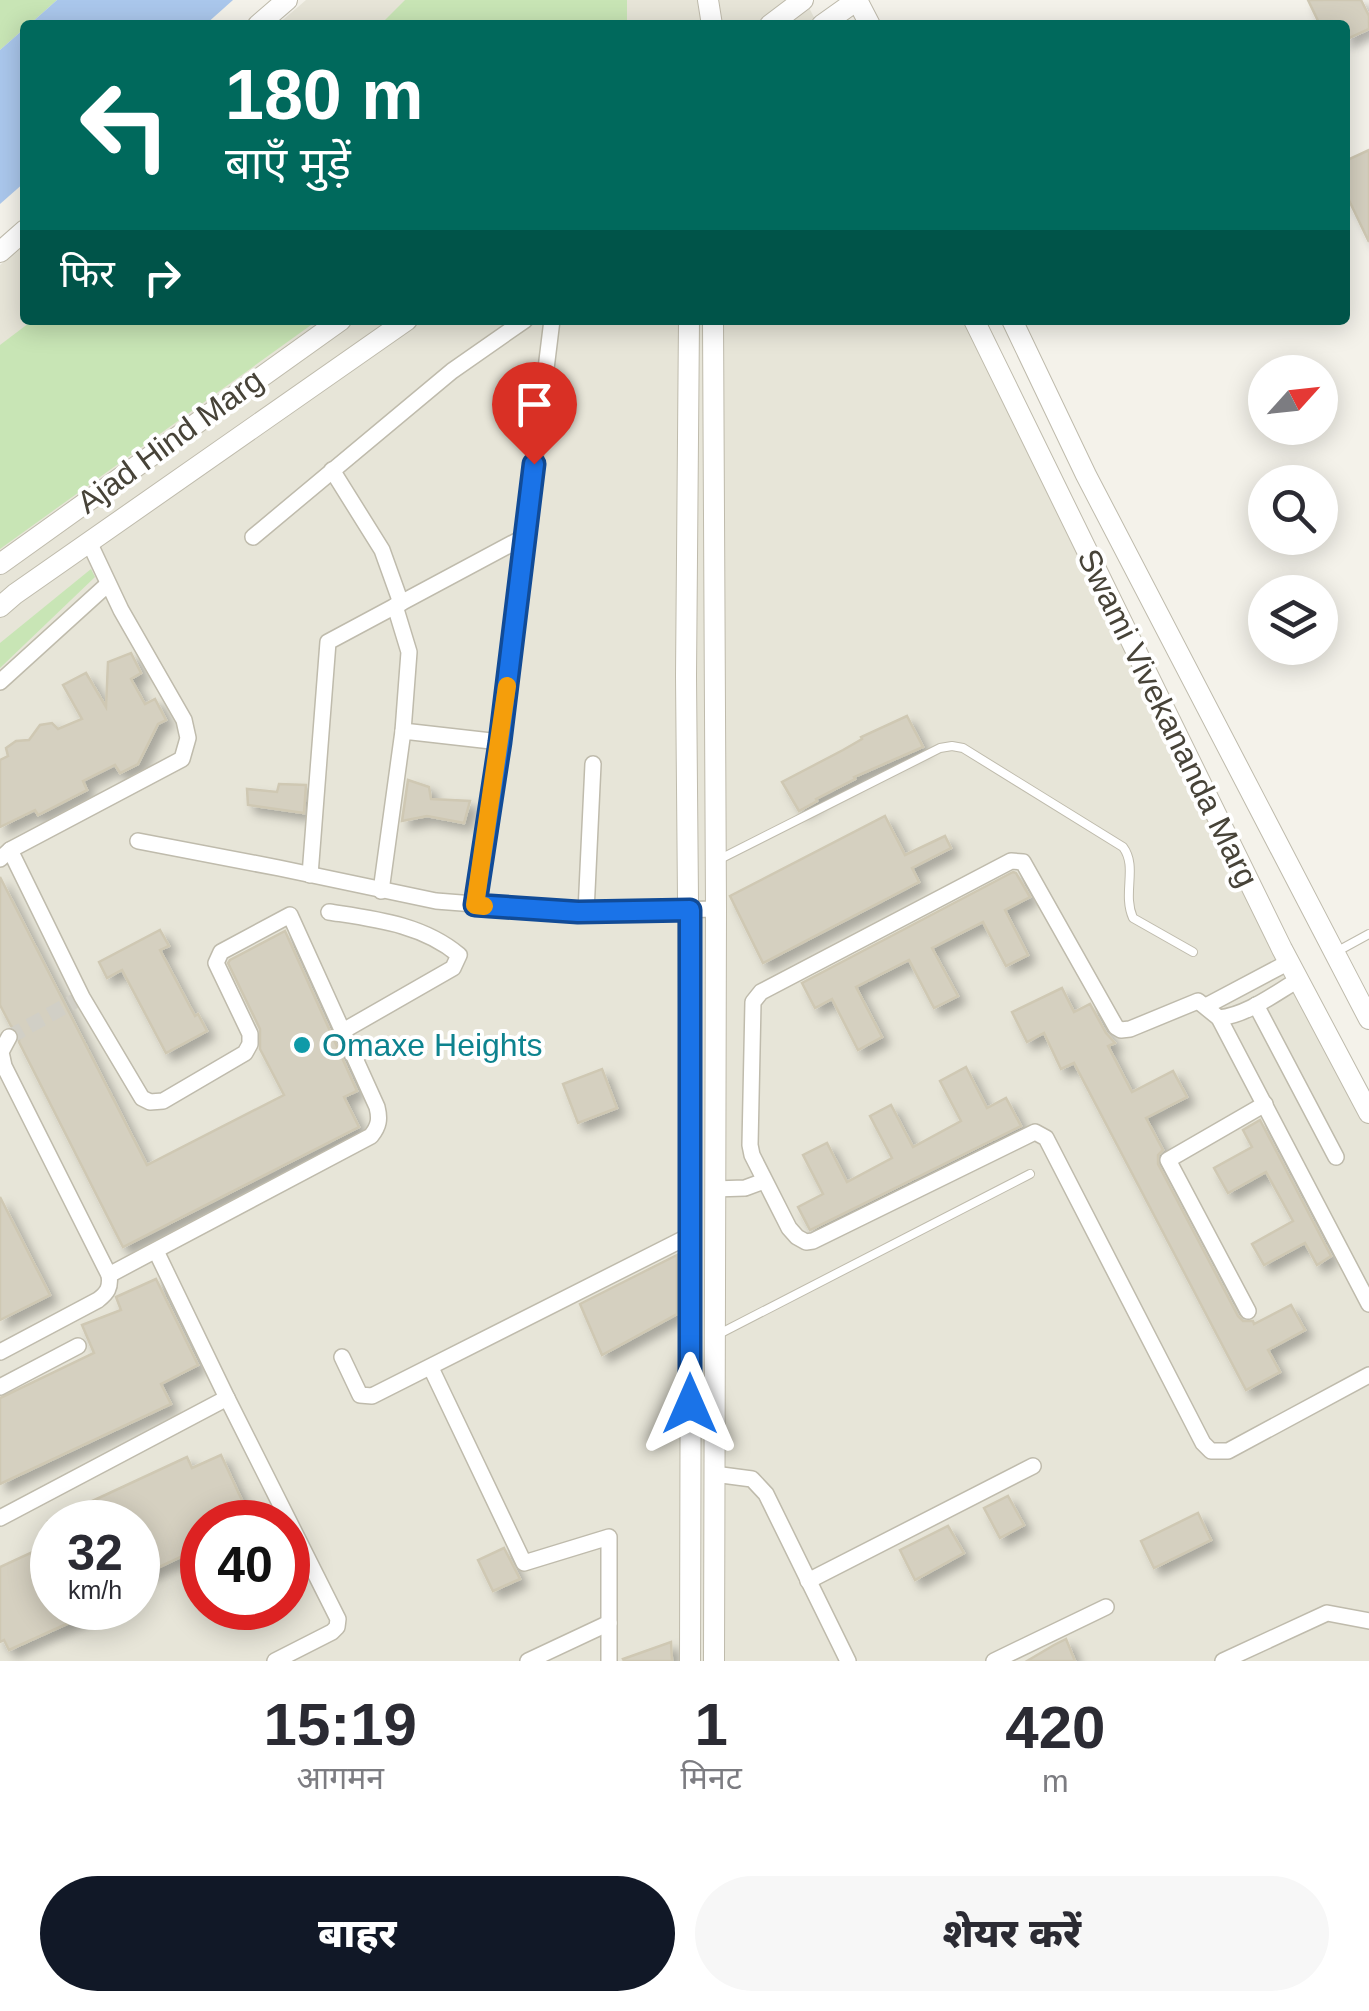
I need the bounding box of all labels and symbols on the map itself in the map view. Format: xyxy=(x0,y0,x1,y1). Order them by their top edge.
north arrow xyxy=(1248,355,1338,445)
street label: Ajad Hind Marg xyxy=(70,362,270,520)
pin xyxy=(492,362,577,465)
street label: Swami Vivekananda Marg xyxy=(1070,543,1266,893)
place label: Omaxe Heights xyxy=(322,1027,543,1063)
marker: Omaxe Heights xyxy=(291,1034,313,1056)
position arrow xyxy=(638,1352,742,1456)
speed limit sign: 40 xyxy=(180,1500,310,1630)

